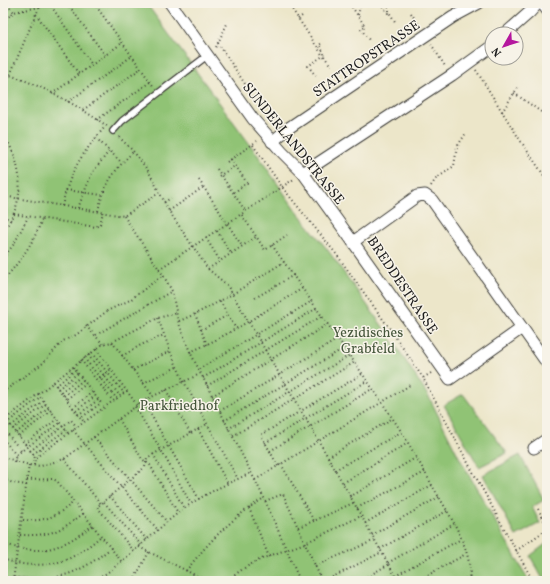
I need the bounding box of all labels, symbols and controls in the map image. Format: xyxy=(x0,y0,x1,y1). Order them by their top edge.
street label: STATTROPSTRASSE xyxy=(309,16,424,102)
north arrow xyxy=(484,26,524,66)
text: N xyxy=(489,44,506,59)
street label: SUNDERLANDSTRASSE xyxy=(238,79,348,209)
street label: BREDDESTRASSE xyxy=(362,233,441,338)
park label: Yezidisches Grabfeld xyxy=(333,324,403,359)
park label: Parkfriedhof xyxy=(140,397,219,416)

